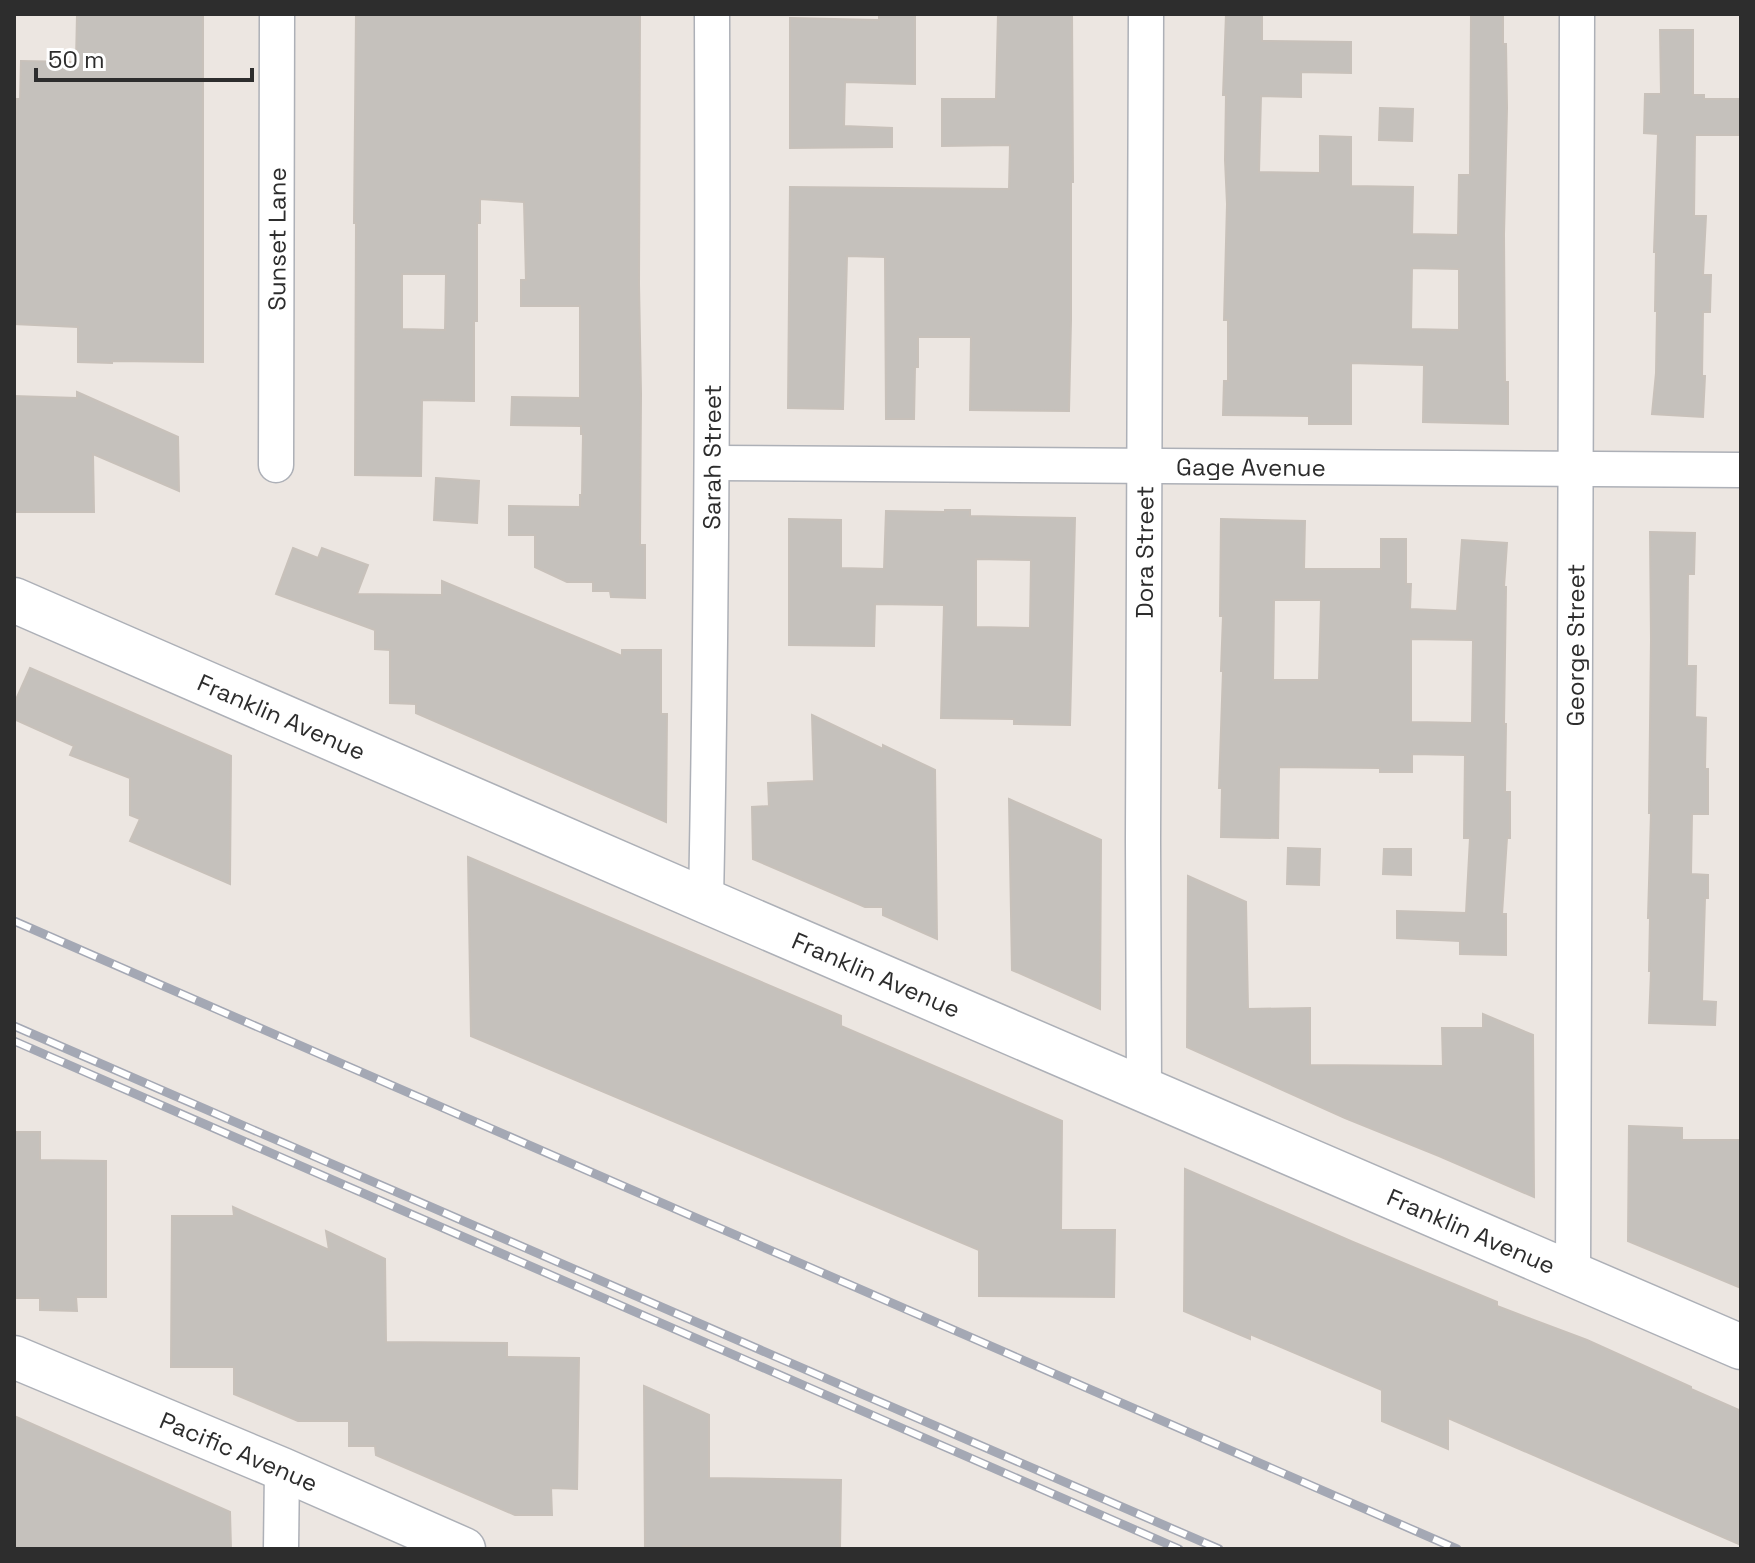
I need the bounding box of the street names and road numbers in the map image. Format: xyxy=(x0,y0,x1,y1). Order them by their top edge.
street label: Sunset Lane xyxy=(261,167,292,311)
street label: Sarah Street xyxy=(696,384,727,530)
street label: Gage Avenue xyxy=(1176,451,1326,483)
street label: Dora Street xyxy=(1128,486,1160,618)
street label: George Street xyxy=(1559,564,1591,726)
street label: Franklin Avenue xyxy=(193,666,371,767)
street label: Franklin Avenue xyxy=(787,924,965,1024)
street label: Franklin Avenue xyxy=(1382,1181,1560,1281)
street label: Pacific Avenue xyxy=(155,1404,323,1498)

